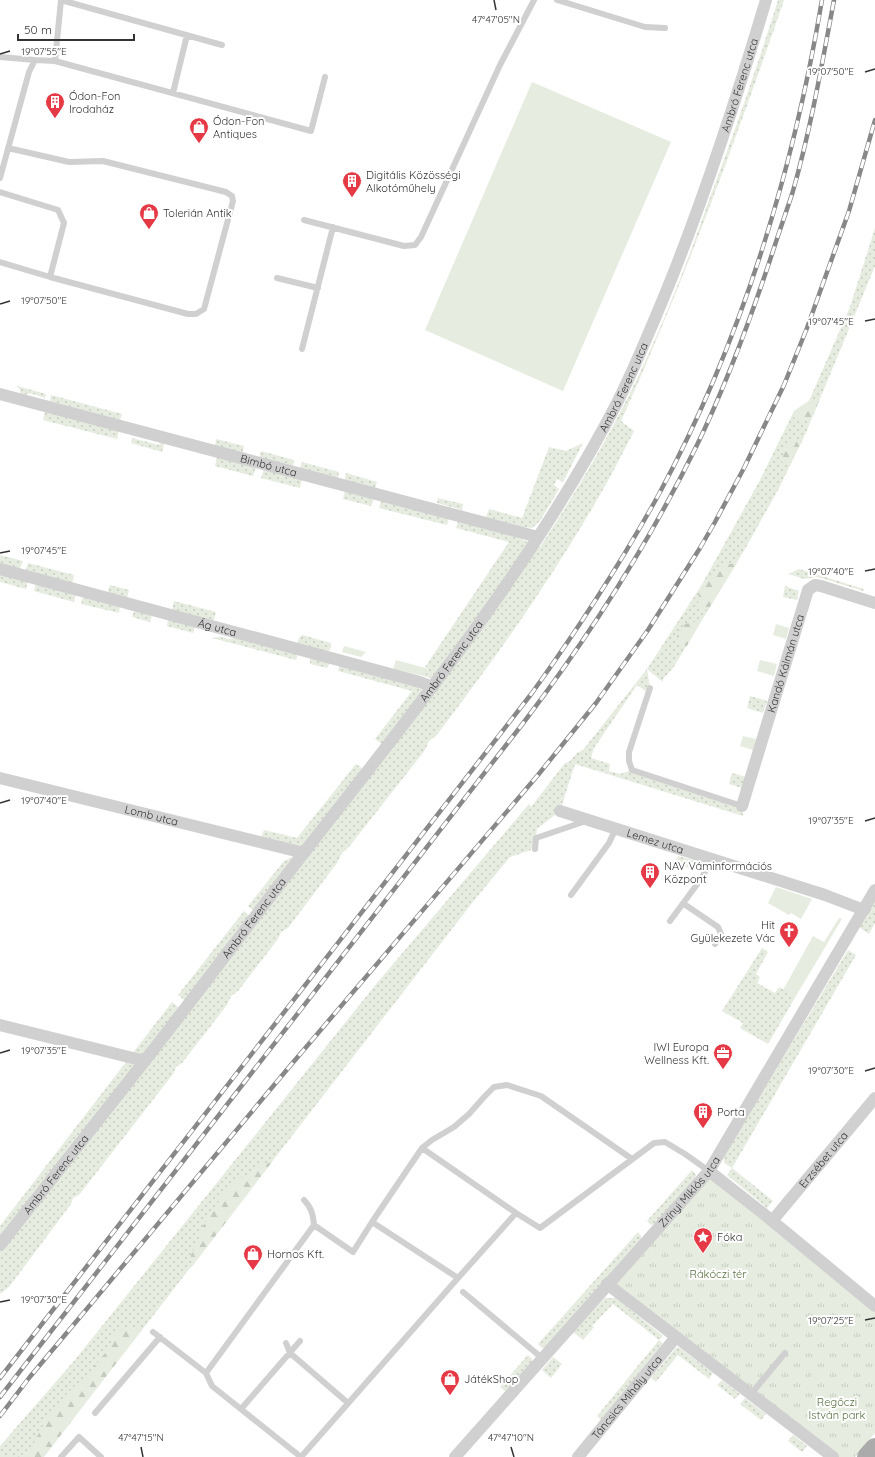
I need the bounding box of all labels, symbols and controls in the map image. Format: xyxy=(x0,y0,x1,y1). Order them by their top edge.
text: 47°47'05"N xyxy=(472,13,520,26)
scale bar xyxy=(18,16,134,42)
text: 50 m xyxy=(24,22,52,37)
street label: Ambró Ferenc utca xyxy=(718,37,761,134)
text: 19°07'55"E xyxy=(21,45,67,58)
text: 19°07'50"E xyxy=(808,65,854,78)
place label: Ódon-Fon Irodaház xyxy=(69,89,120,116)
building icon: Ódon-Fon Irodaház xyxy=(44,91,66,119)
place label: Ódon-Fon Antiques xyxy=(213,114,264,141)
shop icon: Ódon-Fon Antiques xyxy=(188,116,210,144)
place label: Digitális Közösségi Alkotóműhely xyxy=(366,168,461,195)
building icon: Digitális Közösségi Alkotóműhely xyxy=(341,170,363,198)
shop icon: Tolerián Antik xyxy=(138,202,160,230)
place label: Tolerián Antik xyxy=(163,206,232,220)
text: 19°07'50"E xyxy=(21,294,67,307)
text: 19°07'45"E xyxy=(808,315,854,328)
street label: Ambró Ferenc utca xyxy=(596,340,651,434)
street label: Bimbó utca xyxy=(239,451,299,480)
text: 19°07'45"E xyxy=(21,544,67,557)
text: 19°07'40"E xyxy=(808,565,854,578)
street label: Kandó Kálmán utca xyxy=(764,613,807,714)
street label: Ág utca xyxy=(196,616,238,639)
street label: Ambró Ferenc utca xyxy=(417,618,486,705)
text: 19°07'40"E xyxy=(21,794,67,807)
street label: Lomb utca xyxy=(123,802,180,829)
text: 19°07'35"E xyxy=(808,814,854,827)
street label: Lemez utca xyxy=(625,826,686,857)
place label: NAV Váminformációs Központ xyxy=(664,859,772,886)
building icon: NAV Váminformációs Központ xyxy=(639,861,661,889)
street label: Ambró Ferenc utca xyxy=(219,875,289,961)
place label: Hit Gyülekezete Vác xyxy=(691,918,775,945)
church icon: Hit Gyülekezete Vác xyxy=(778,920,800,948)
place label: IWI Europa Wellness Kft. xyxy=(644,1040,709,1067)
office icon: IWI Europa Wellness Kft. xyxy=(712,1042,734,1070)
text: 19°07'35"E xyxy=(21,1044,67,1057)
text: 19°07'30"E xyxy=(808,1064,854,1077)
building icon: Porta xyxy=(692,1101,714,1129)
place label: Porta xyxy=(717,1105,745,1119)
street label: Erzsébet utca xyxy=(796,1129,851,1191)
street label: Ambró Ferenc utca xyxy=(20,1132,91,1217)
street label: Zrínyi Miklós utca xyxy=(655,1154,723,1230)
place icon: Fóka xyxy=(692,1226,714,1254)
place label: Fóka xyxy=(717,1230,742,1244)
shop icon: Hornos Kft. xyxy=(242,1243,264,1271)
place label: Hornos Kft. xyxy=(267,1247,324,1261)
park label: Rákóczi tér xyxy=(689,1267,747,1281)
text: 19°07'30"E xyxy=(21,1293,67,1306)
text: 19°07'25"E xyxy=(808,1314,854,1327)
street label: Táncsics Mihály utca xyxy=(588,1353,665,1442)
shop icon: JátékShop xyxy=(439,1368,461,1396)
place label: JátékShop xyxy=(464,1372,519,1386)
park label: Regőczi István park xyxy=(809,1395,866,1422)
text: 47°47'15"N xyxy=(118,1431,164,1444)
text: 47°47'10"N xyxy=(488,1431,534,1444)

